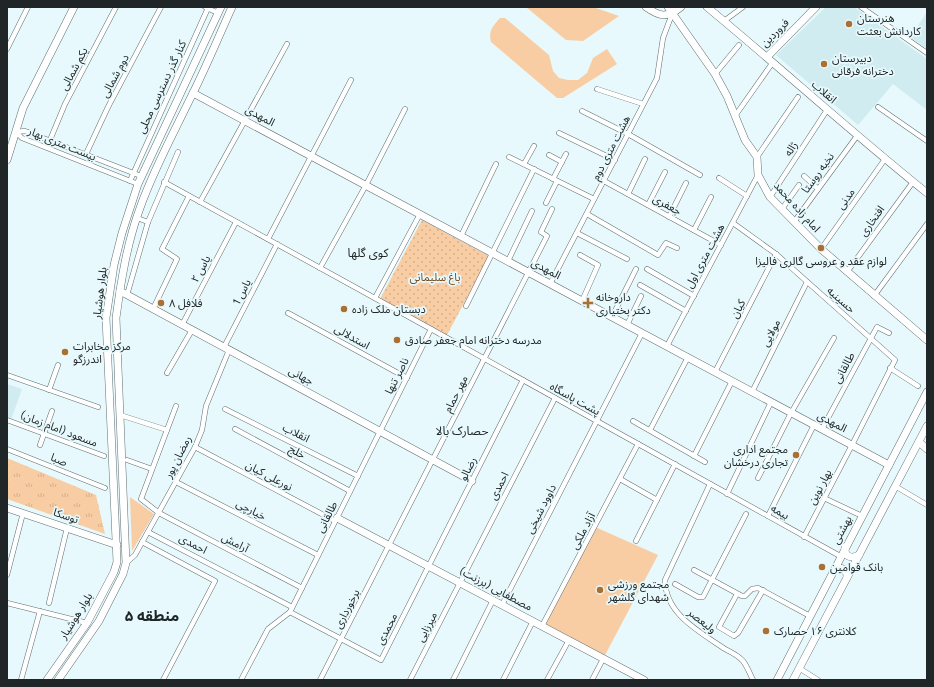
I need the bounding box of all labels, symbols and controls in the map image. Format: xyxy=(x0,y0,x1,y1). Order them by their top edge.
place label: هنرستان کاردانش بعثت xyxy=(857,12,921,38)
street label: فروردین xyxy=(758,16,792,50)
marker: هنرستان کاردانش بعثت xyxy=(844,19,854,29)
street label: کنار گذر دسترسی محلی xyxy=(135,38,189,136)
street label: یکم شمالی xyxy=(57,45,93,94)
street label: دوم شمالی xyxy=(98,52,133,100)
place label: دبیرستان دخترانه فرقانی xyxy=(832,52,894,78)
marker: دبیرستان دخترانه فرقانی xyxy=(819,59,829,69)
street label: انقلاب xyxy=(809,78,839,106)
street label: المهدی xyxy=(243,103,277,129)
street label: هشت متری دوم xyxy=(589,113,634,183)
street label: بیست متری بهار xyxy=(25,124,98,164)
street label: ژاله xyxy=(782,139,800,159)
street label: نخبه روستا xyxy=(799,150,837,196)
street label: امام زاده محمد xyxy=(770,179,823,236)
street label: مدنی xyxy=(834,186,858,212)
street label: جعفری xyxy=(651,192,684,218)
street label: افتخاری xyxy=(857,203,887,239)
street label: هشت متری اول xyxy=(683,222,727,290)
marker: لوازم عقد و عروسی گالری فالیزا xyxy=(816,243,826,253)
district label: کوی گلها xyxy=(348,246,389,260)
street label: یاس ۲ xyxy=(188,253,214,285)
place label: لوازم عقد و عروسی گالری فالیزا xyxy=(755,255,887,269)
street label: المهدی xyxy=(529,256,563,282)
street label: بلوار هوشیار xyxy=(90,266,110,321)
park label: باغ سلیمانی xyxy=(409,271,461,285)
street label: یاس 1 xyxy=(230,277,254,307)
street label: حسینیه xyxy=(824,284,858,316)
place label: داروخانه دکتر بختیاری xyxy=(596,291,651,317)
place label: فلافل ۸ xyxy=(169,297,203,310)
street label: کیان xyxy=(728,297,748,321)
marker: فلافل ۸ xyxy=(156,298,166,308)
marker: داروخانه دکتر بختیاری xyxy=(583,298,593,308)
place label: دبستان ملک زاده xyxy=(352,303,426,316)
marker: دبستان ملک زاده xyxy=(339,304,349,314)
street label: مولایی xyxy=(759,317,783,349)
street label: استدلالی xyxy=(332,322,372,352)
place label: مدرسه دخترانه امام جعفر صادق xyxy=(405,334,542,348)
marker: مدرسه دخترانه امام جعفر صادق xyxy=(392,335,402,345)
place label: مرکز مخابرات اندرزگو xyxy=(73,340,131,366)
marker: مرکز مخابرات اندرزگو xyxy=(60,347,70,357)
street label: طالقانی xyxy=(830,350,858,386)
street label: ناصر تنها xyxy=(382,356,412,396)
street label: جهانی xyxy=(286,364,316,388)
street label: مهر حمام xyxy=(441,373,472,415)
street label: پشت پاسگاه xyxy=(547,380,603,419)
street label: مسعود (امام زمان) xyxy=(18,408,100,451)
street label: المهدی xyxy=(815,409,849,435)
street label: انقلاب xyxy=(280,421,312,445)
district label: حصارک بالا xyxy=(435,424,489,438)
street label: رمضان پور xyxy=(161,434,195,482)
street label: خلج xyxy=(286,442,308,463)
place label: مجتمع اداری تجاری درخشان xyxy=(724,443,788,469)
marker: مجتمع اداری تجاری درخشان xyxy=(791,450,801,460)
street label: صبا xyxy=(49,451,69,469)
street label: رضالو xyxy=(457,455,479,483)
street label: نورعلی کیان xyxy=(243,458,295,494)
street label: بهار نوین xyxy=(805,467,835,507)
street label: احمدی xyxy=(486,470,512,502)
street label: داوود شیخی xyxy=(523,482,559,536)
street label: خیارچی xyxy=(233,497,269,524)
street label: طالقانی xyxy=(314,499,340,535)
street label: بیمه xyxy=(769,502,791,522)
street label: توسکا xyxy=(52,506,80,526)
street label: آزاد ملکی xyxy=(568,510,598,552)
street label: بهشتی xyxy=(829,514,855,546)
street label: احمدی xyxy=(177,531,209,557)
street label: آرامش xyxy=(219,531,251,556)
place label: بانک قوامین xyxy=(830,561,883,574)
marker: بانک قوامین xyxy=(817,562,827,572)
street label: مصطفایی (برزنت) xyxy=(457,564,535,614)
place label: مجتمع ورزشی شهدای گلشهر xyxy=(607,578,669,604)
marker: مجتمع ورزشی شهدای گلشهر xyxy=(595,585,605,595)
street label: برخورداری xyxy=(332,587,362,631)
street label: بلوار هوشیار xyxy=(56,590,95,642)
street label: ولیعصر xyxy=(684,605,719,636)
district label: منطقه ۵ xyxy=(125,607,179,625)
street label: میرزایی xyxy=(414,610,440,644)
street label: محمدی xyxy=(374,611,400,647)
place label: کلانتری ۱۶ حصارک xyxy=(774,625,857,638)
marker: کلانتری ۱۶ حصارک xyxy=(761,626,771,636)

